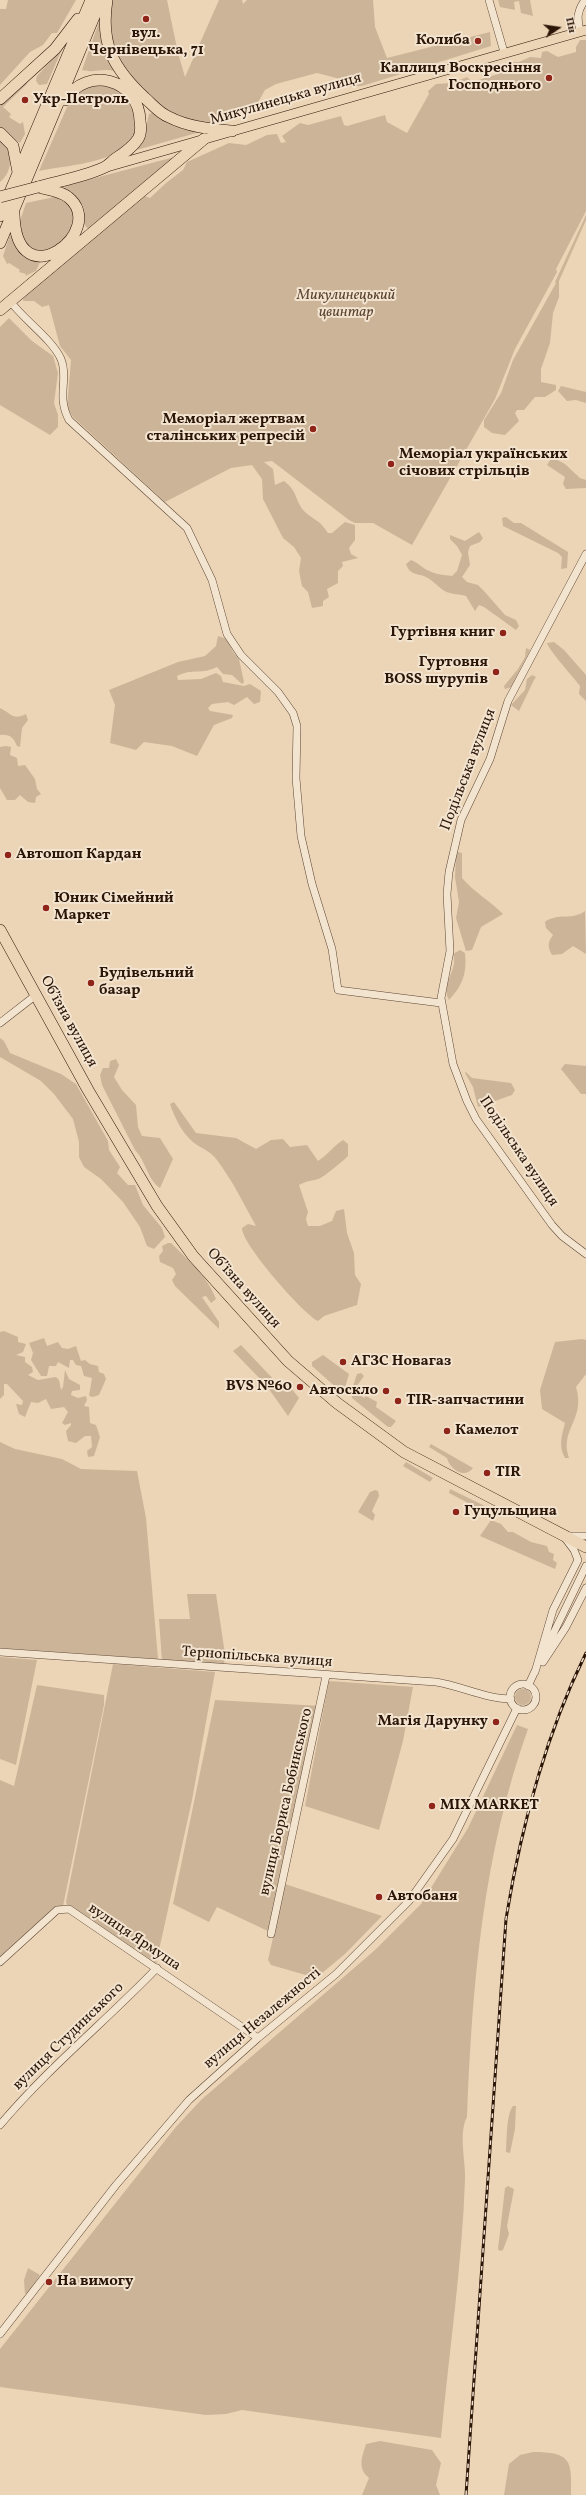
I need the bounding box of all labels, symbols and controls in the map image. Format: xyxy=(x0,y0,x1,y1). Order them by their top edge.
north arrow xyxy=(538,8,578,48)
marker: вул. Чернівецька, 71 xyxy=(141,14,151,24)
text: Пн xyxy=(561,16,579,34)
place label: вул. Чернівецька, 71 xyxy=(88,25,204,60)
place label: Колиба xyxy=(416,32,470,50)
marker: Колиба xyxy=(473,36,483,46)
place label: Каплиця Воскресіння Господнього xyxy=(380,60,541,95)
street label: Микулинецька вулиця xyxy=(208,70,364,130)
marker: Каплиця Воскресіння Господнього xyxy=(544,73,554,83)
place label: Укр-Петроль xyxy=(33,91,129,109)
marker: Укр-Петроль xyxy=(20,95,30,105)
park label: Микулинецький цвинтар xyxy=(297,287,395,322)
place label: Меморіал жертвам сталінських репресій xyxy=(146,411,305,446)
marker: Меморіал жертвам сталінських репресій xyxy=(308,424,318,434)
place label: Меморіал українських січових стрільців xyxy=(399,446,568,481)
marker: Меморіал українських січових стрільців xyxy=(386,459,396,469)
place label: Гуртівня книг xyxy=(390,624,495,642)
marker: Гуртівня книг xyxy=(498,628,508,638)
place label: Гуртовня BOSS шурупів xyxy=(384,654,488,689)
marker: Гуртовня BOSS шурупів xyxy=(491,667,501,677)
street label: Подільська вулиця xyxy=(437,706,501,834)
place label: Автошоп Кардан xyxy=(16,846,142,864)
marker: Автошоп Кардан xyxy=(3,850,13,860)
place label: Юник Сімейний Маркет xyxy=(54,890,174,925)
marker: Юник Сімейний Маркет xyxy=(41,903,51,913)
place label: Будівельний базар xyxy=(99,965,194,1000)
street label: Обʼїзна вулиця xyxy=(35,973,101,1071)
marker: Будівельний базар xyxy=(86,978,96,988)
street label: Подільська вулиця xyxy=(474,1093,562,1211)
street label: Обʼїзна вулиця xyxy=(202,1245,284,1333)
place label: АГЗС Новагаз xyxy=(351,1353,451,1371)
marker: АГЗС Новагаз xyxy=(338,1357,348,1367)
place label: BVS №60 xyxy=(226,1378,292,1396)
marker: BVS №60 xyxy=(295,1382,305,1392)
place label: Автоскло xyxy=(309,1382,378,1400)
marker: Автоскло xyxy=(381,1386,391,1396)
place label: TIR-запчастини xyxy=(406,1392,524,1410)
marker: TIR-запчастини xyxy=(393,1396,403,1406)
place label: Камелот xyxy=(455,1422,518,1440)
marker: Камелот xyxy=(442,1426,452,1436)
place label: TIR xyxy=(495,1464,521,1482)
marker: TIR xyxy=(482,1468,492,1478)
place label: Гуцульщина xyxy=(464,1503,557,1521)
marker: Гуцульщина xyxy=(451,1507,461,1517)
street label: Тернопільська вулиця xyxy=(181,1644,333,1672)
street label: вулиця Бориса Бобинського xyxy=(257,1707,317,1897)
place label: Магія Дарунку xyxy=(377,1713,488,1731)
marker: Магія Дарунку xyxy=(491,1717,501,1727)
place label: MIX MARKET xyxy=(440,1797,539,1815)
marker: MIX MARKET xyxy=(427,1801,437,1811)
place label: Автобаня xyxy=(387,1888,458,1906)
marker: Автобаня xyxy=(374,1892,384,1902)
street label: вулиця Ярмуша xyxy=(84,1900,184,1976)
street label: вулиця Незалежності xyxy=(201,1965,325,2073)
street label: вулиця Студинського xyxy=(10,1979,128,2095)
place label: На вимогу xyxy=(57,2273,133,2291)
marker: На вимогу xyxy=(44,2277,54,2287)

